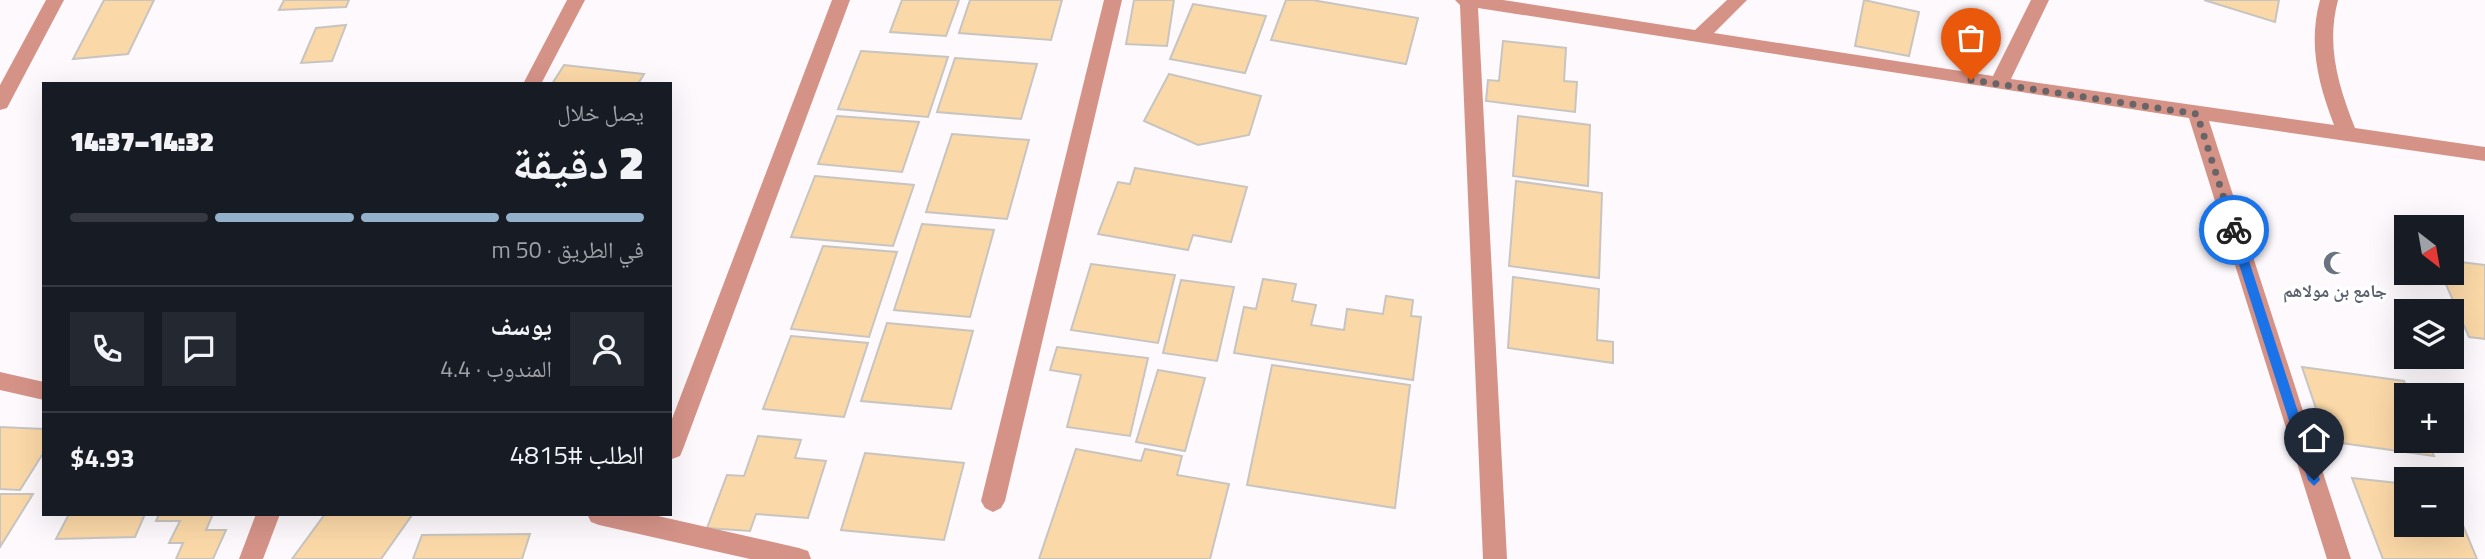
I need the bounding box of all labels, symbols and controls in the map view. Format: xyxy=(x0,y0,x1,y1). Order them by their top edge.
pin xyxy=(1941,8,2001,80)
icon: bag xyxy=(1952,19,1990,57)
text: يصل خلال xyxy=(557,95,644,130)
text: 14:32–14:37 xyxy=(70,122,214,161)
text: 2 دقيقة xyxy=(512,127,644,197)
courier xyxy=(2199,195,2269,265)
icon: bike xyxy=(2215,211,2253,249)
north arrow xyxy=(2394,215,2464,285)
map controls xyxy=(2394,215,2464,537)
text: في الطريق · 50 m xyxy=(492,232,644,267)
mosque icon: جامع بن مولاهم xyxy=(2321,249,2349,277)
place label: جامع بن مولاهم xyxy=(2283,277,2387,304)
button: layers xyxy=(2394,299,2464,369)
text: يوسف xyxy=(491,306,552,345)
button: phone xyxy=(70,312,144,386)
button: chat xyxy=(162,312,236,386)
button: person xyxy=(570,312,644,386)
text: المندوب · 4.4 xyxy=(440,351,552,386)
button: + xyxy=(2394,383,2464,453)
pin xyxy=(2284,408,2344,480)
icon: home xyxy=(2295,419,2333,457)
text: الطلب #4815 xyxy=(510,435,644,474)
text: $4.93 xyxy=(70,438,135,477)
button: − xyxy=(2394,467,2464,537)

